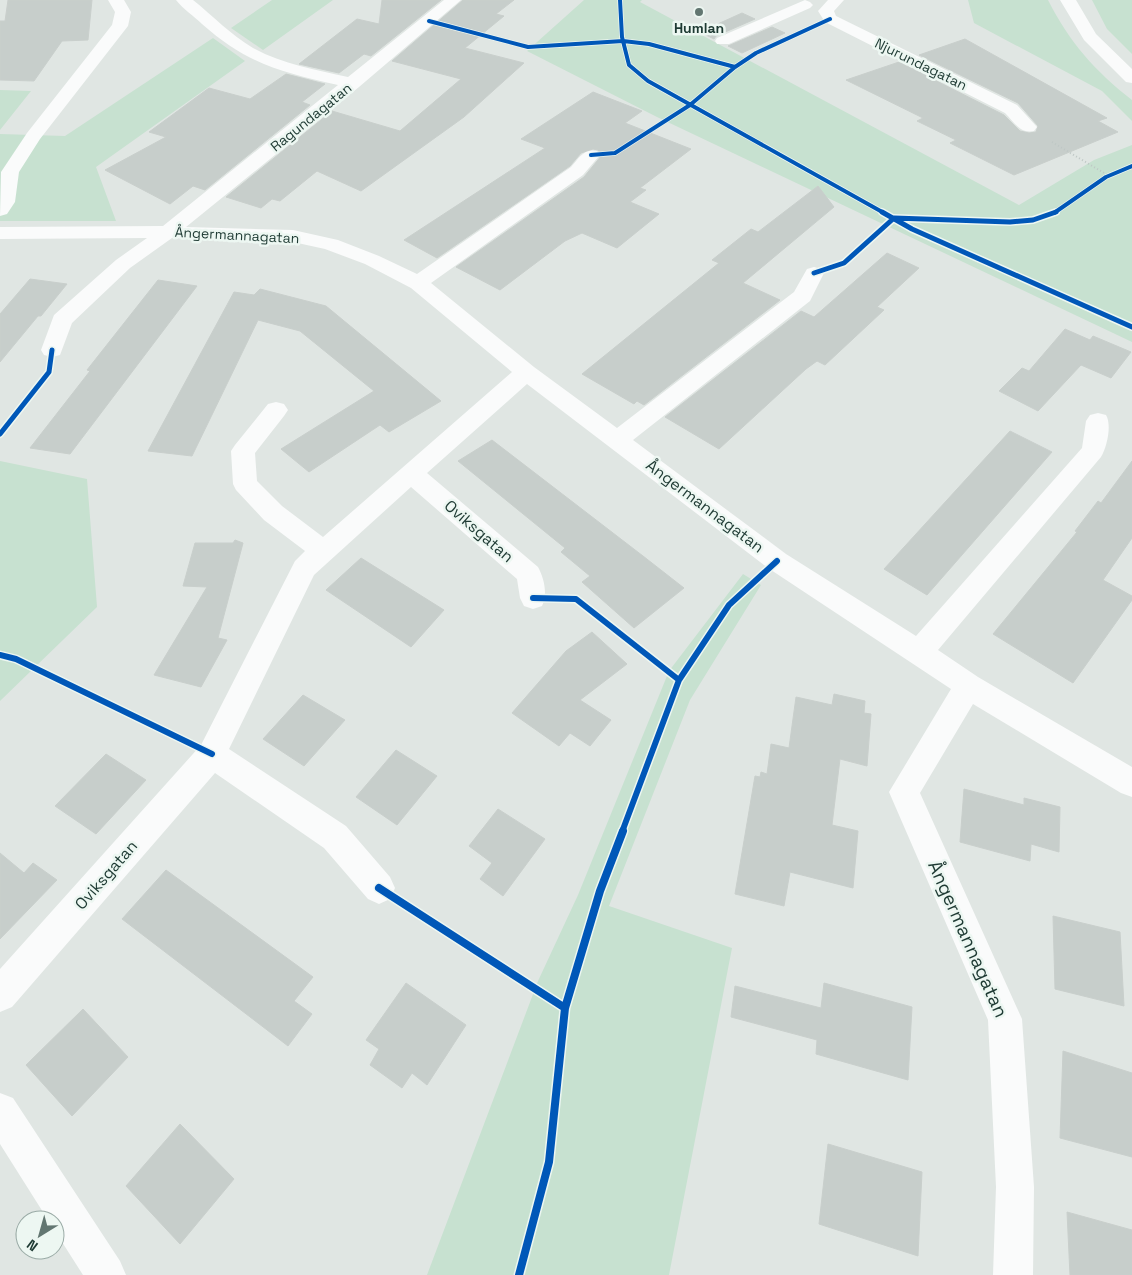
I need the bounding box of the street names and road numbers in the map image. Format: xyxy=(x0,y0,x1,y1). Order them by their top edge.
street label: Njurundagatan xyxy=(872,34,970,94)
street label: Ragundagatan xyxy=(267,79,355,155)
street label: Ångermannagatan xyxy=(174,223,300,247)
street label: Ångermannagatan xyxy=(642,455,768,557)
street label: Oviksgatan xyxy=(440,495,518,567)
street label: Oviksgatan xyxy=(70,836,142,914)
street label: Ångermannagatan xyxy=(922,857,1014,1021)

